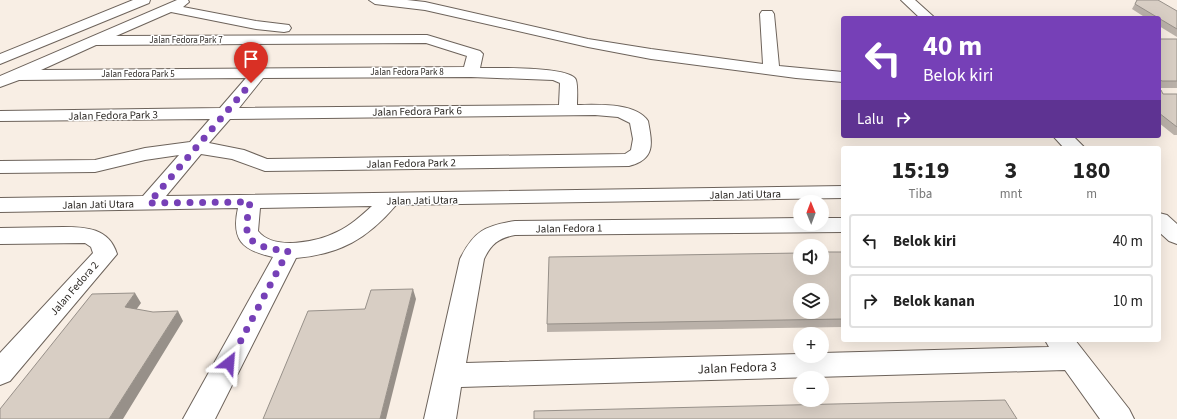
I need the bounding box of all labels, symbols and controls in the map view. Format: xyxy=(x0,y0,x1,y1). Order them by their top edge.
text: 40 m xyxy=(923,26,982,66)
icon: left xyxy=(857,32,909,84)
street label: Jalan Fedora Park 7 xyxy=(149,34,223,47)
pin xyxy=(234,42,268,83)
icon: arrive xyxy=(240,48,262,70)
text: Belok kiri xyxy=(923,63,993,88)
street label: Jalan Fedora Park 8 xyxy=(370,66,444,79)
street label: Jalan Fedora Park 5 xyxy=(101,68,175,81)
street label: Jalan Fedora Park 6 xyxy=(372,103,463,120)
street label: Jalan Fedora Park 3 xyxy=(68,107,158,124)
icon: right xyxy=(892,108,914,130)
text: Lalu xyxy=(857,109,884,130)
text: 15:19 xyxy=(891,153,949,188)
text: 3 xyxy=(1005,153,1017,188)
text: 180 xyxy=(1073,153,1111,188)
street label: Jalan Fedora Park 2 xyxy=(366,155,456,172)
text: Tiba xyxy=(909,185,932,203)
text: mnt xyxy=(1000,185,1022,203)
text: m xyxy=(1086,185,1097,203)
street label: Jalan Jati Utara xyxy=(709,186,781,203)
street label: Jalan Jati Utara xyxy=(386,192,458,209)
north arrow xyxy=(793,195,829,231)
map controls xyxy=(793,195,829,407)
street label: Jalan Jati Utara xyxy=(62,196,134,213)
street label: Jalan Fedora 1 xyxy=(535,220,603,237)
icon: left xyxy=(859,230,881,252)
text: Belok kiri xyxy=(893,231,956,252)
text: 40 m xyxy=(1113,231,1143,252)
button: sound xyxy=(793,239,829,275)
street label: Jalan Fedora 2 xyxy=(47,258,102,319)
button: layers xyxy=(793,283,829,319)
icon: right xyxy=(859,290,881,312)
text: Belok kanan xyxy=(893,291,975,312)
text: 10 m xyxy=(1113,291,1143,312)
button: + xyxy=(793,327,829,363)
position arrow xyxy=(208,342,250,384)
street label: Jalan Fedora 3 xyxy=(697,358,777,378)
button: − xyxy=(793,371,829,407)

